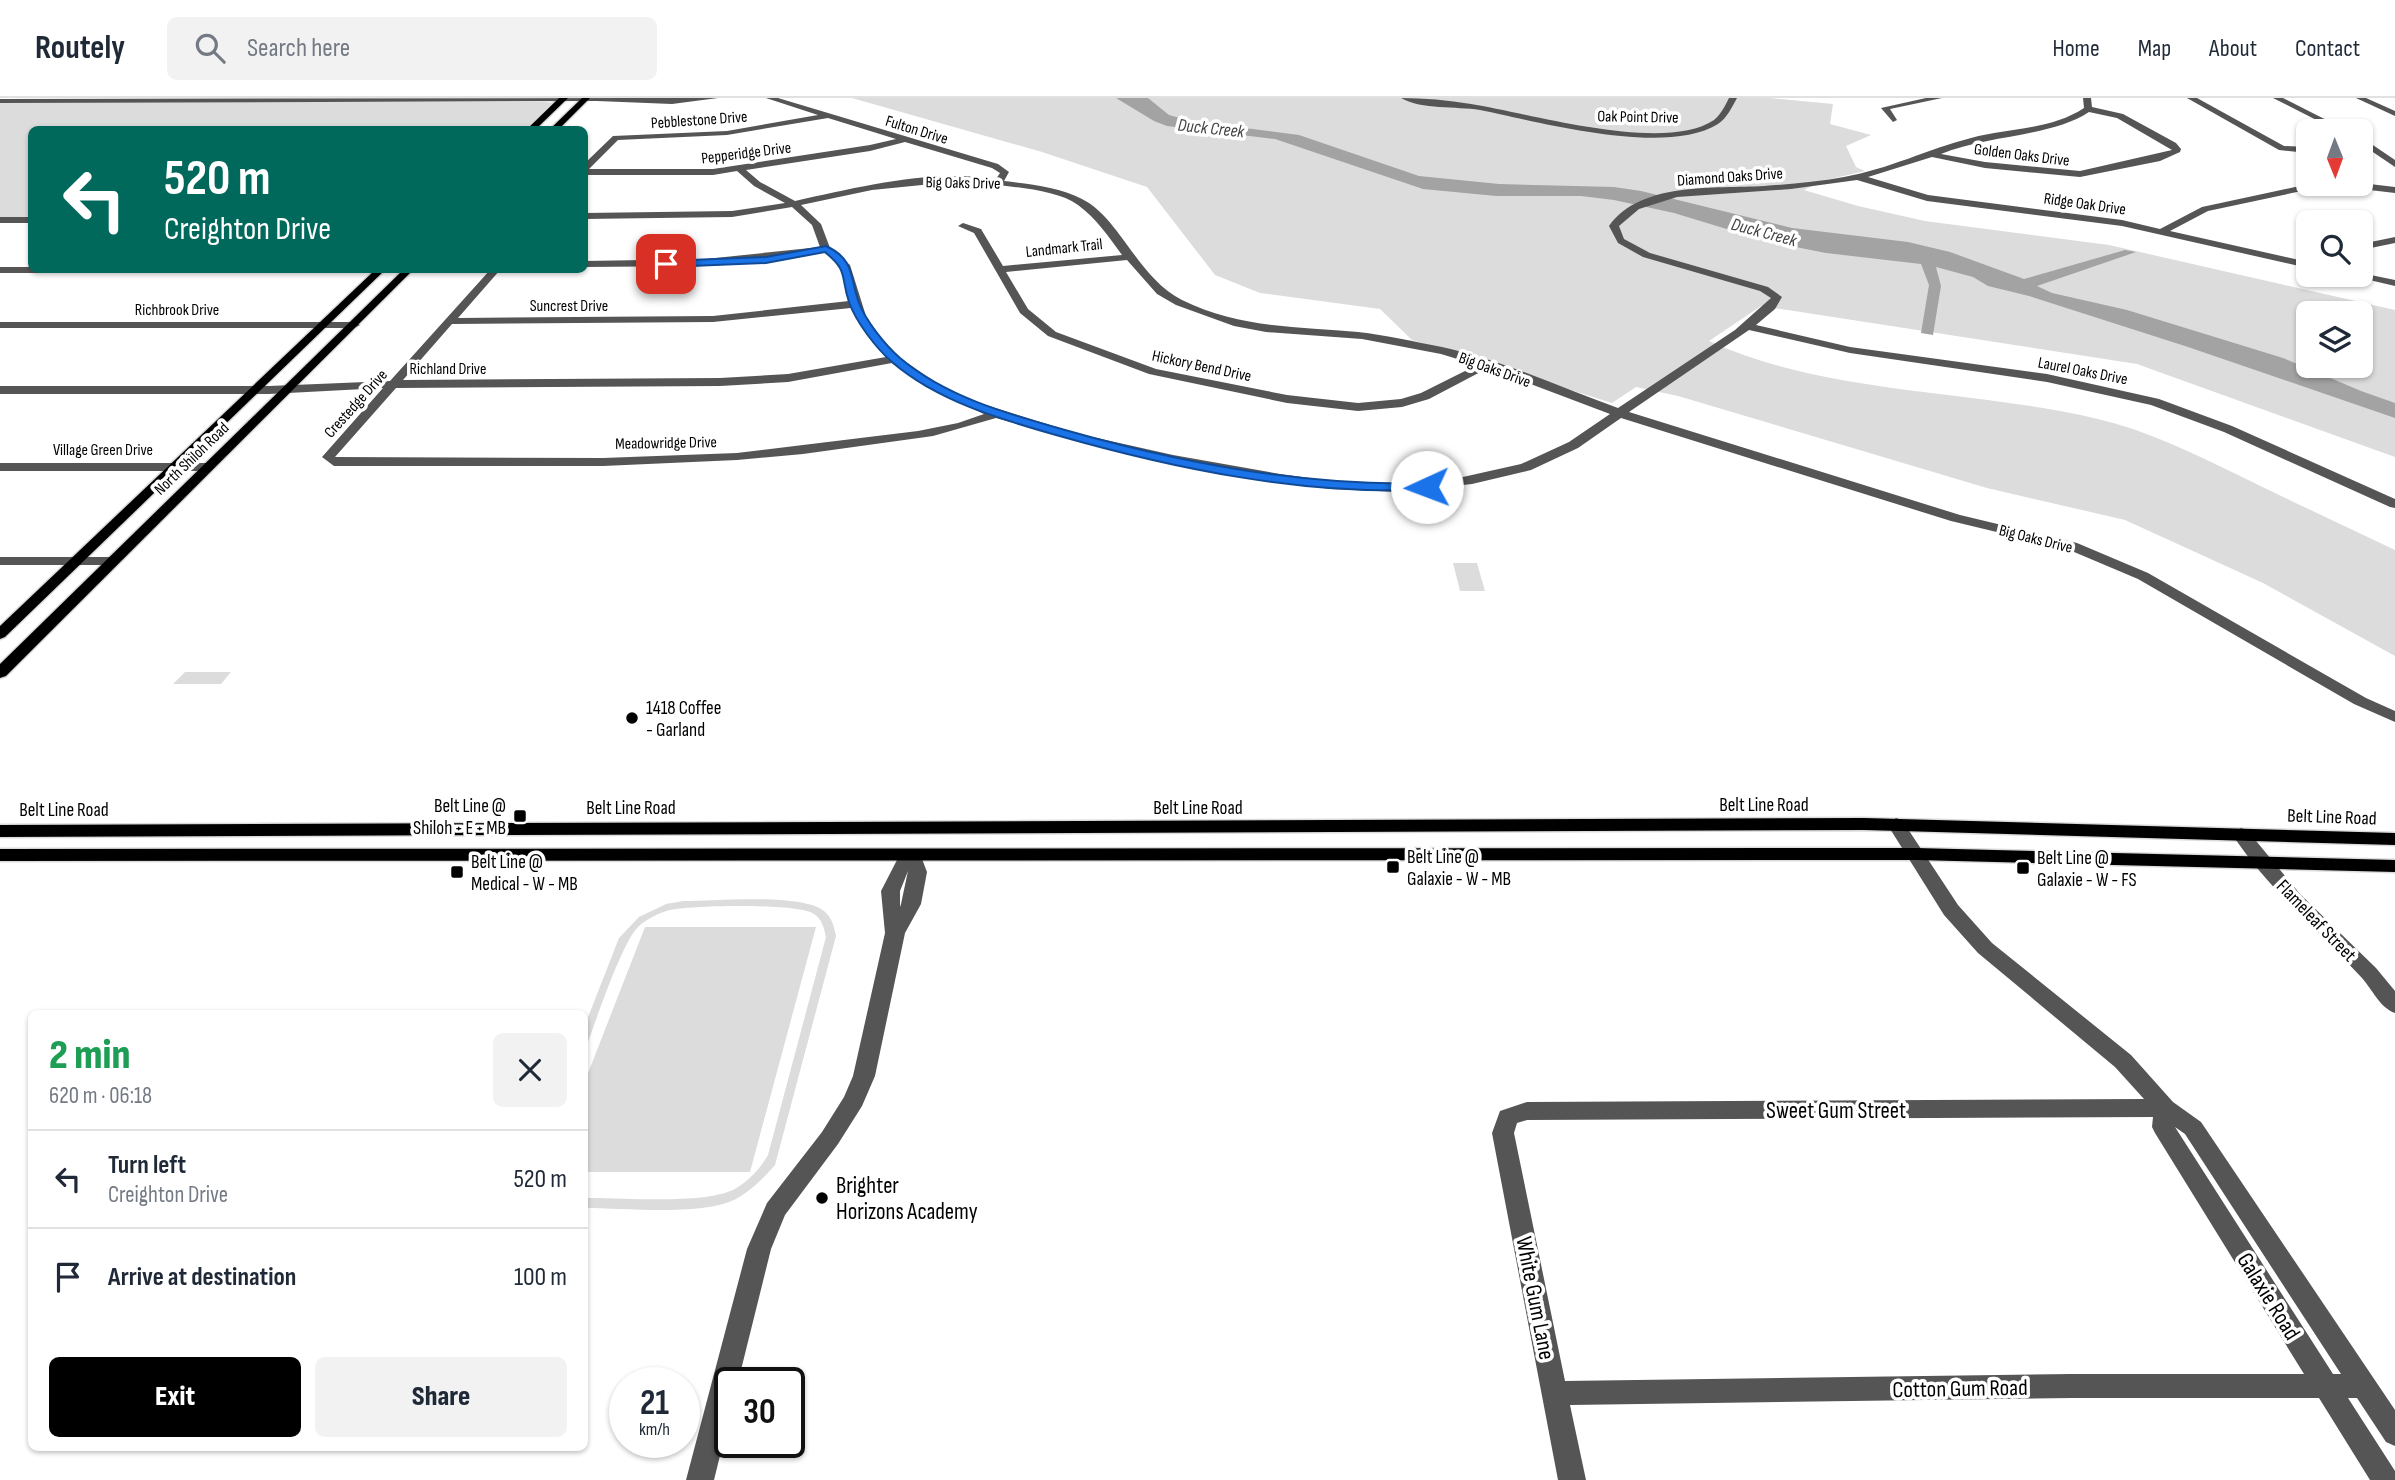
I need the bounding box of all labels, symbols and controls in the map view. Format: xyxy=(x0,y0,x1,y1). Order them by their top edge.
search box xyxy=(167,17,657,80)
text: Routely xyxy=(35,28,125,68)
icon: search xyxy=(191,29,229,67)
text: Search here xyxy=(247,33,350,64)
text: Home xyxy=(2052,34,2100,63)
text: Map xyxy=(2138,34,2171,63)
text: About xyxy=(2209,34,2257,63)
text: Contact xyxy=(2295,34,2360,63)
street label: Oak Point Drive xyxy=(1597,107,1679,128)
street label: Pebblestone Drive xyxy=(650,108,748,133)
street label: Fulton Drive xyxy=(883,112,950,149)
water label: Duck Creek xyxy=(1177,115,1246,143)
north arrow xyxy=(2296,119,2373,196)
map controls xyxy=(2296,119,2373,378)
street label: Pepperidge Drive xyxy=(700,139,792,168)
street label: Golden Oaks Drive xyxy=(1973,140,2071,171)
text: 520 m xyxy=(164,150,270,209)
icon: left xyxy=(49,154,140,245)
street label: Diamond Oaks Drive xyxy=(1677,164,1784,191)
street label: Big Oaks Drive xyxy=(925,173,1001,194)
street label: Ridge Oak Drive xyxy=(2042,189,2127,220)
text: Creighton Drive xyxy=(164,210,331,249)
button: search xyxy=(2296,210,2373,287)
water label: Duck Creek xyxy=(1729,214,1800,252)
pin xyxy=(636,234,696,294)
street label: Landmark Trail xyxy=(1025,235,1103,262)
icon: arrive xyxy=(647,245,685,283)
street label: Suncrest Drive xyxy=(530,297,608,316)
street label: Richbrook Drive xyxy=(135,301,219,320)
button: layers xyxy=(2296,301,2373,378)
street label: Hickory Bend Drive xyxy=(1150,347,1253,386)
street label: Big Oaks Drive xyxy=(1456,349,1533,392)
street label: Laurel Oaks Drive xyxy=(2036,353,2129,389)
street label: Richland Drive xyxy=(410,360,486,379)
street label: Crestedge Drive xyxy=(321,366,392,442)
street label: North Shiloh Road xyxy=(151,419,233,499)
street label: Meadowridge Drive xyxy=(615,433,717,454)
street label: Village Green Drive xyxy=(53,441,153,460)
position arrow xyxy=(1390,450,1464,524)
street label: Big Oaks Drive xyxy=(1997,521,2074,558)
place label: 1418 Coffee - Garland xyxy=(646,697,721,742)
marker: 1418 Coffee - Garland xyxy=(624,710,640,726)
street label: Belt Line Road xyxy=(1719,794,1809,817)
place label: Belt Line @ Shiloh - E - MB xyxy=(413,795,506,840)
street label: Belt Line Road xyxy=(586,797,676,820)
street label: Belt Line Road xyxy=(1153,797,1243,820)
street label: Belt Line Road xyxy=(19,799,109,822)
street label: Belt Line Road xyxy=(2287,804,2377,831)
marker: Belt Line @ Shiloh - E - MB xyxy=(512,808,528,824)
place label: Belt Line @ Galaxie - W - MB xyxy=(1407,846,1511,891)
place label: Belt Line @ Galaxie - W - FS xyxy=(2037,847,2137,892)
place label: Belt Line @ Medical - W - MB xyxy=(471,851,578,896)
marker: Belt Line @ Galaxie - W - MB xyxy=(1385,859,1401,875)
marker: Belt Line @ Galaxie - W - FS xyxy=(2015,860,2031,876)
marker: Belt Line @ Medical - W - MB xyxy=(449,864,465,880)
street label: Flameleaf Street xyxy=(2271,875,2361,967)
text: 2 min xyxy=(49,1030,130,1081)
button: close xyxy=(493,1033,567,1107)
text: 620 m · 06:18 xyxy=(49,1082,152,1110)
street label: Sweet Gum Street xyxy=(1766,1097,1906,1125)
text: Turn left xyxy=(108,1150,186,1181)
icon: left xyxy=(49,1160,87,1198)
text: 520 m xyxy=(513,1164,567,1195)
place label: Brighter Horizons Academy xyxy=(836,1172,978,1226)
text: Creighton Drive xyxy=(108,1181,228,1209)
marker: Brighter Horizons Academy xyxy=(814,1190,830,1206)
street label: White Gum Lane xyxy=(1509,1234,1561,1362)
street label: Galaxie Road xyxy=(2230,1248,2306,1345)
icon: arrive xyxy=(49,1258,87,1296)
text: Arrive at destination xyxy=(108,1262,296,1293)
text: 100 m xyxy=(514,1262,567,1293)
button: Exit xyxy=(49,1357,301,1437)
button: Share xyxy=(315,1357,567,1437)
speed limit sign: 30 xyxy=(714,1367,805,1458)
street label: Cotton Gum Road xyxy=(1892,1374,2028,1404)
text: 21 xyxy=(640,1382,669,1425)
text: km/h xyxy=(639,1419,670,1440)

